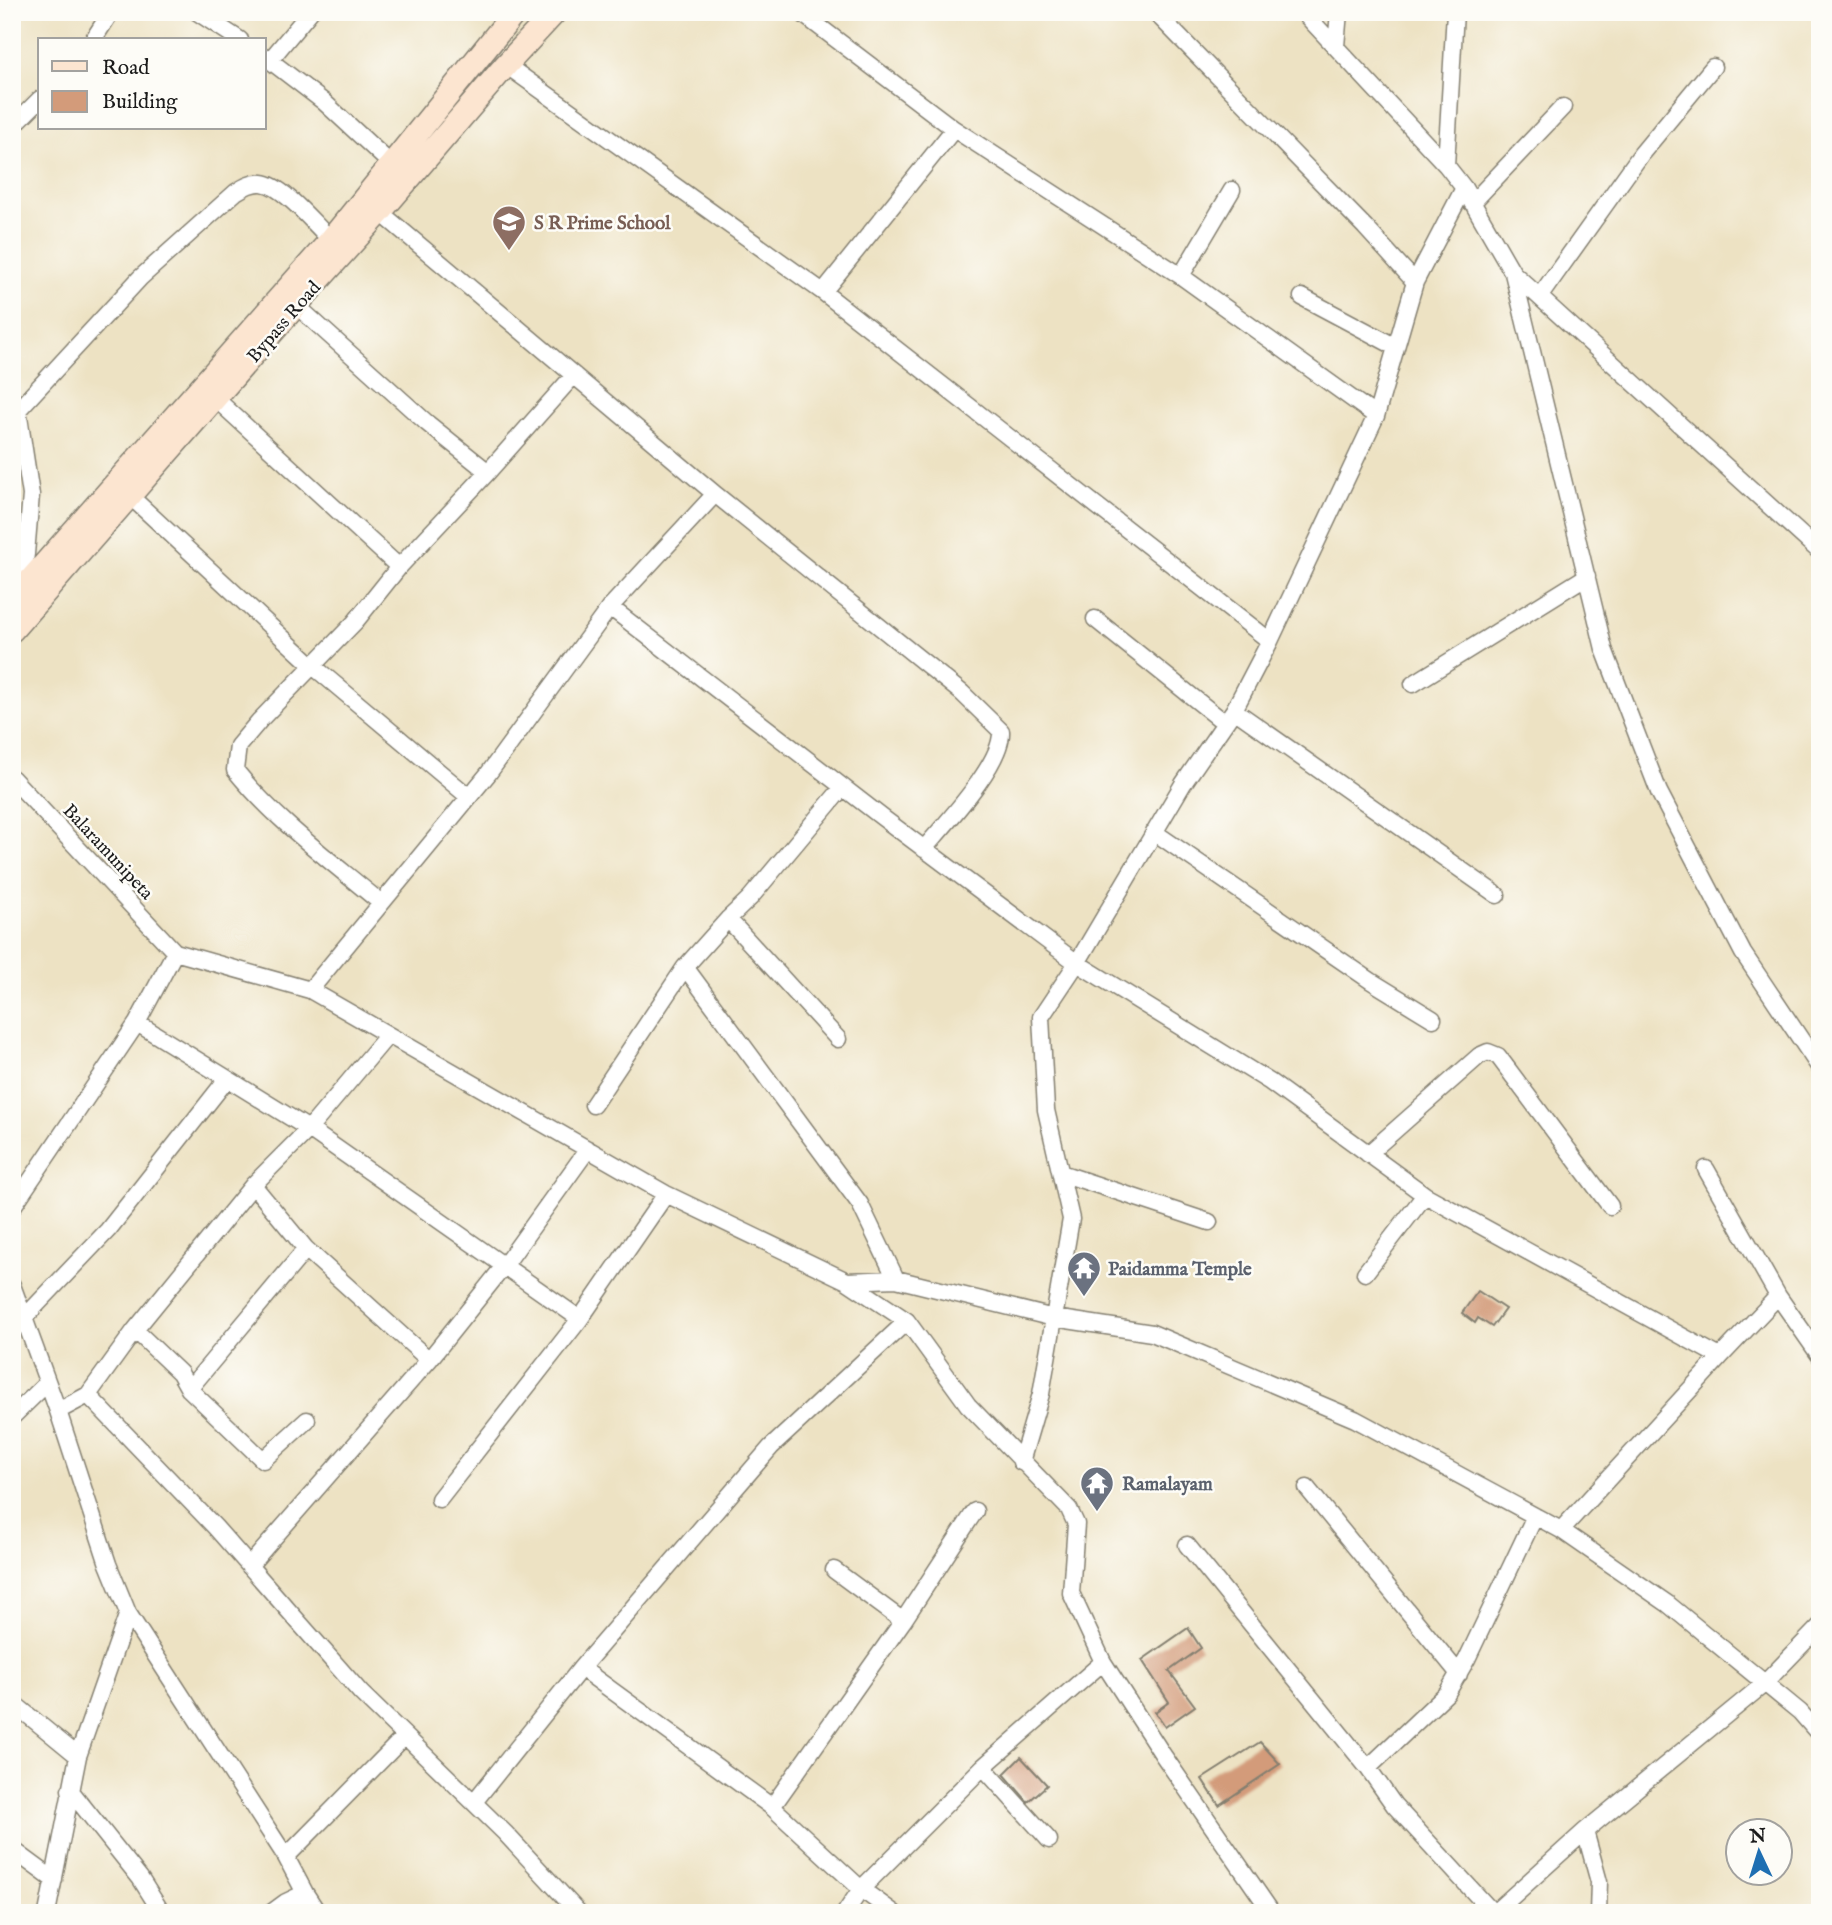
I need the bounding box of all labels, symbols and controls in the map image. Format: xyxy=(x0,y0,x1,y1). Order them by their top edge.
legend xyxy=(38,38,266,130)
text: Road xyxy=(102,55,150,82)
text: Building xyxy=(102,89,178,116)
school or university icon: S R Prime School xyxy=(490,203,528,252)
place label: S R Prime School xyxy=(534,212,671,236)
street label: Bypass Road xyxy=(242,276,327,368)
street label: Balaramunipeta xyxy=(57,799,159,906)
temple icon: Paidamma Temple xyxy=(1065,1249,1103,1298)
place label: Paidamma Temple xyxy=(1108,1258,1252,1282)
temple icon: Ramalayam xyxy=(1078,1464,1116,1513)
place label: Ramalayam xyxy=(1122,1473,1213,1497)
north arrow xyxy=(1724,1816,1794,1886)
text: N xyxy=(1748,1824,1768,1850)

